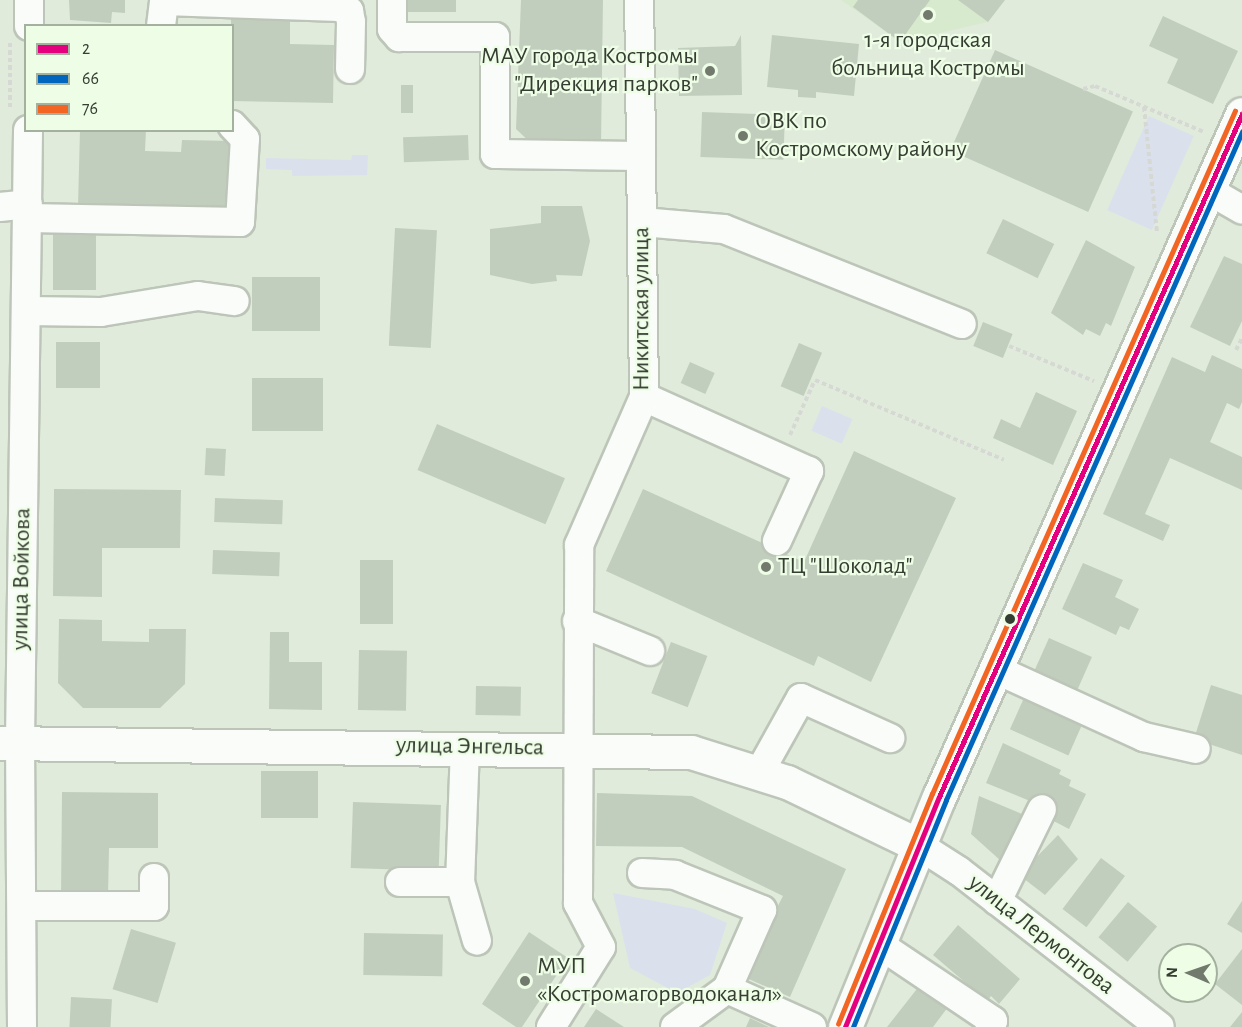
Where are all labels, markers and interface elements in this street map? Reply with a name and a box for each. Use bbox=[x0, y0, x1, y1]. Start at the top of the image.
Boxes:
marker: 1-я городская больница Костромы bbox=[919, 6, 937, 24]
legend bbox=[24, 24, 234, 132]
place label: 1-я городская больница Костромы bbox=[831, 27, 1025, 83]
text: 2 bbox=[82, 40, 90, 58]
place label: МАУ города Костромы "Дирекция парков" bbox=[481, 43, 698, 99]
marker: МАУ города Костромы "Дирекция парков" bbox=[703, 64, 717, 78]
text: 66 bbox=[82, 70, 99, 88]
text: 76 bbox=[82, 100, 98, 118]
place label: ОВК по Костромскому району bbox=[755, 108, 967, 164]
marker: ОВК по Костромскому району bbox=[736, 129, 750, 143]
street label: Никитская улица bbox=[628, 227, 656, 391]
street label: улица Войкова bbox=[6, 508, 38, 650]
place label: ТЦ "Шоколад" bbox=[778, 553, 912, 581]
marker: ТЦ "Шоколад" bbox=[759, 560, 773, 574]
unlabelled marker bbox=[1004, 613, 1016, 625]
street label: улица Энгельса bbox=[396, 731, 544, 763]
street label: улица Лермонтова bbox=[962, 869, 1120, 1001]
north arrow bbox=[1158, 943, 1218, 1003]
place label: МУП «Костромагорводоканал» bbox=[537, 953, 782, 1009]
text: N bbox=[1164, 967, 1180, 978]
marker: МУП «Костромагорводоканал» bbox=[518, 974, 532, 988]

